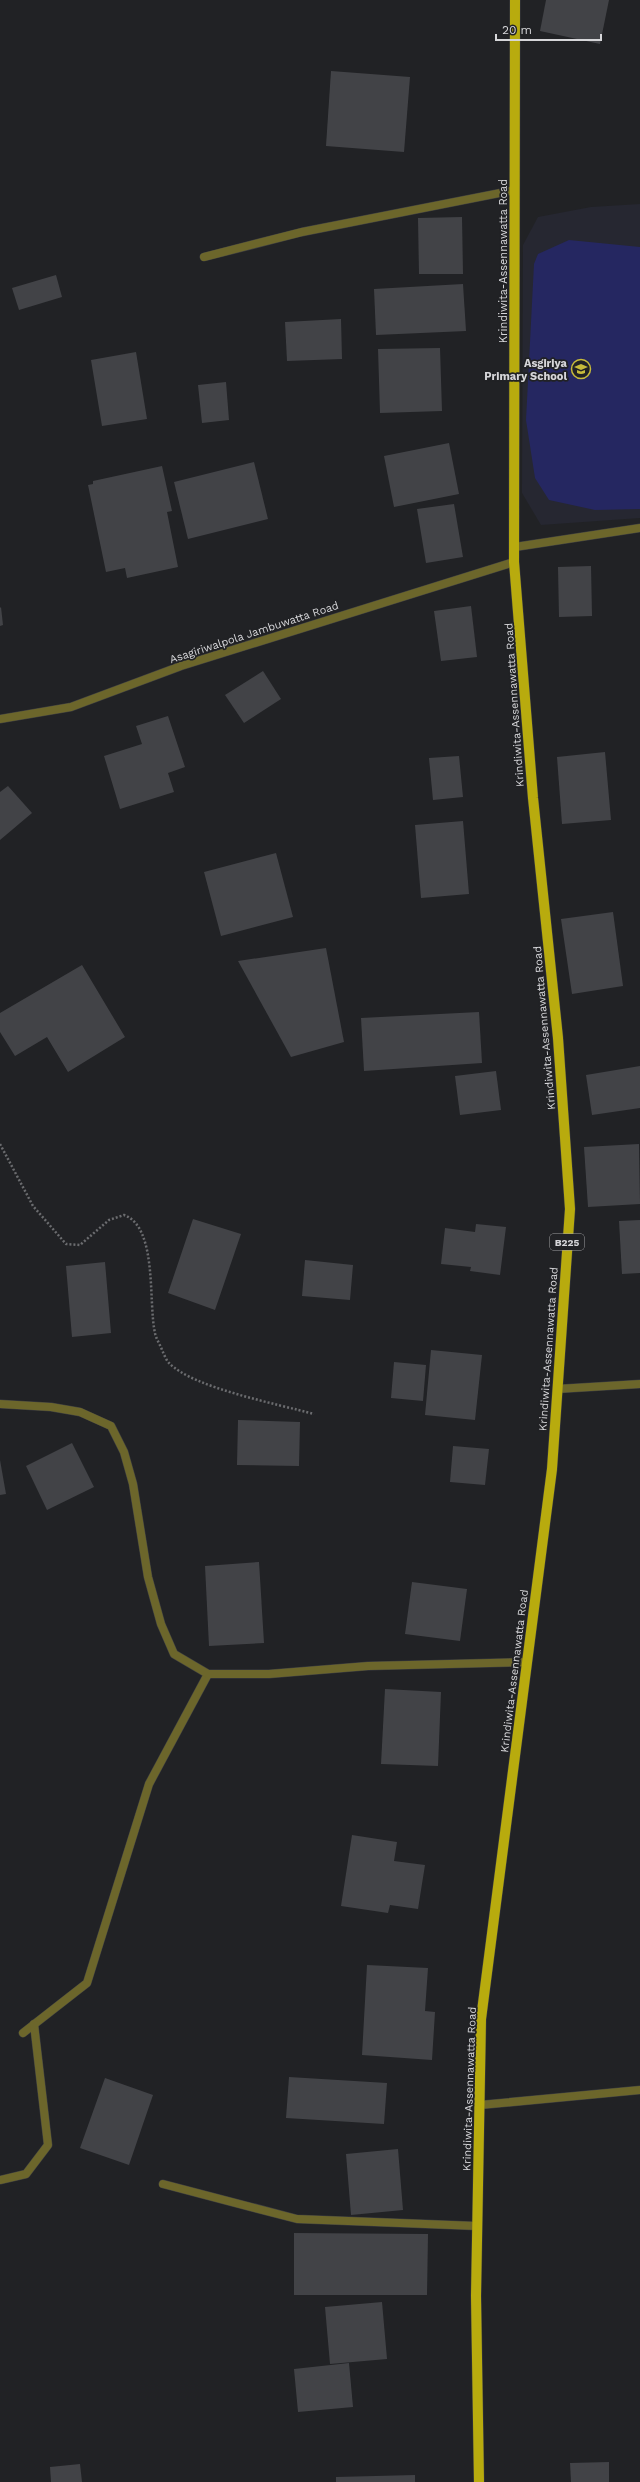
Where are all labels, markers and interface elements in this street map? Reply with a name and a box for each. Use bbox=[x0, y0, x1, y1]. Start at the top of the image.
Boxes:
scale bar bbox=[496, 16, 601, 42]
text: 20 m bbox=[502, 23, 532, 37]
street label: Krindiwita-Assennawatta Road bbox=[497, 179, 510, 343]
place label: Asgiriya Primary School bbox=[484, 357, 568, 383]
school or university icon: Asgiriya Primary School bbox=[570, 358, 592, 380]
street label: Asagiriwalpola Jambuwatta Road bbox=[168, 599, 340, 666]
street label: Krindiwita-Assennawatta Road bbox=[502, 622, 527, 787]
street label: Krindiwita-Assennawatta Road bbox=[531, 945, 558, 1110]
road number: B225 bbox=[550, 1234, 584, 1250]
street label: Krindiwita-Assennawatta Road bbox=[536, 1267, 561, 1432]
street label: Krindiwita-Assennawatta Road bbox=[498, 1589, 531, 1753]
street label: Krindiwita-Assennawatta Road bbox=[460, 2007, 479, 2171]

